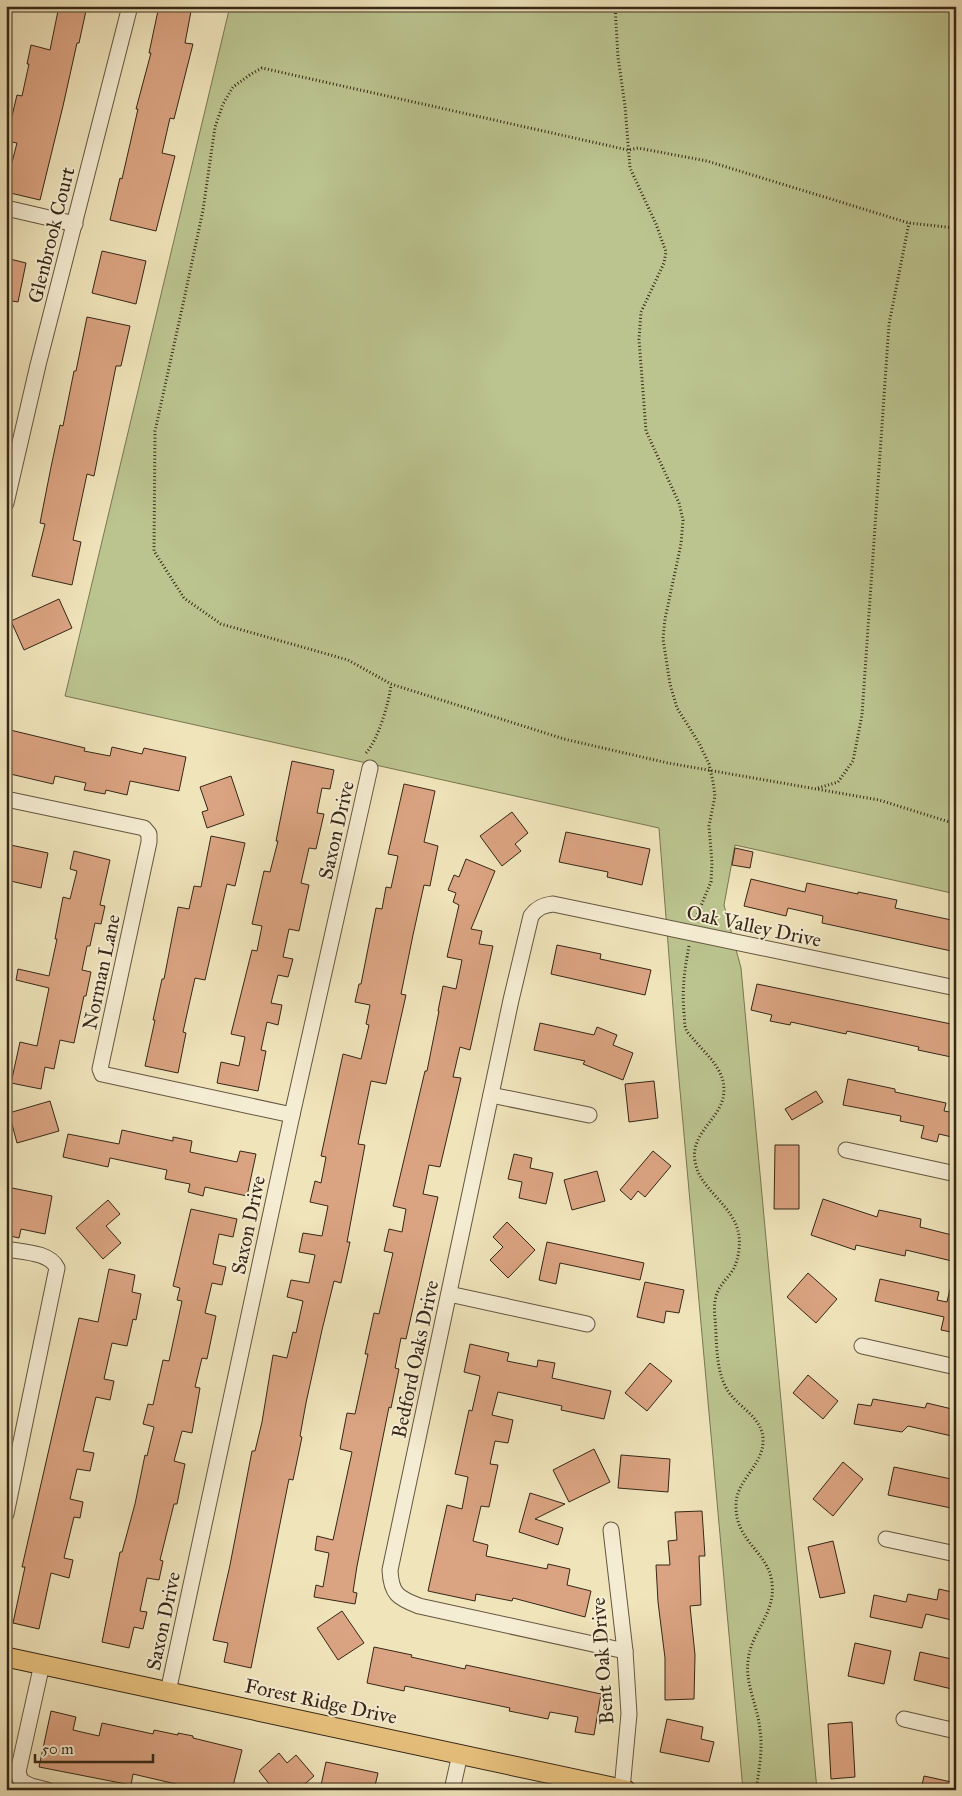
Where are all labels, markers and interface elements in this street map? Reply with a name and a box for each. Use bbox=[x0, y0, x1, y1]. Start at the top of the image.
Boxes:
street label: Glenbrook Court bbox=[23, 165, 79, 305]
street label: Saxon Drive bbox=[313, 778, 359, 882]
street label: Oak Valley Drive bbox=[685, 900, 823, 952]
street label: Norman Lane bbox=[77, 912, 125, 1032]
street label: Saxon Drive bbox=[226, 1173, 270, 1277]
street label: Bedford Oaks Drive bbox=[387, 1278, 443, 1440]
street label: Saxon Drive bbox=[141, 1569, 185, 1673]
street label: Bent Oak Drive bbox=[586, 1597, 618, 1725]
street label: Forest Ridge Drive bbox=[243, 1673, 399, 1730]
scale bar bbox=[35, 1731, 152, 1763]
text: 50 m bbox=[42, 1740, 74, 1758]

